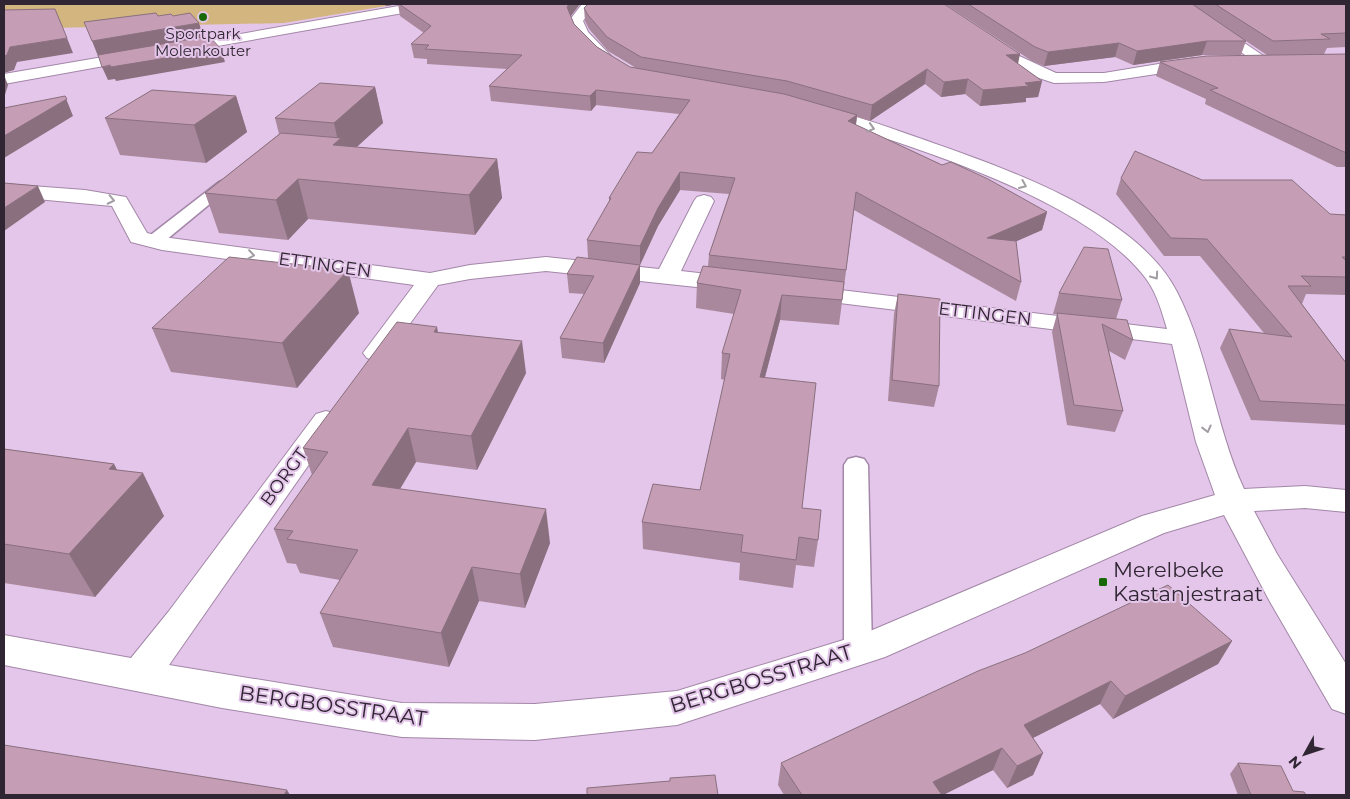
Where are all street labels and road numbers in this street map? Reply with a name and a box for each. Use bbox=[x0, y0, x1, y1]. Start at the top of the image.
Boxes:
street label: ETTINGEN bbox=[277, 248, 373, 282]
street label: ETTINGEN bbox=[937, 297, 1033, 331]
street label: BORGT bbox=[256, 443, 313, 510]
street label: BERGBOSSTRAAT bbox=[667, 639, 855, 718]
street label: BERGBOSSTRAAT bbox=[238, 680, 429, 731]

